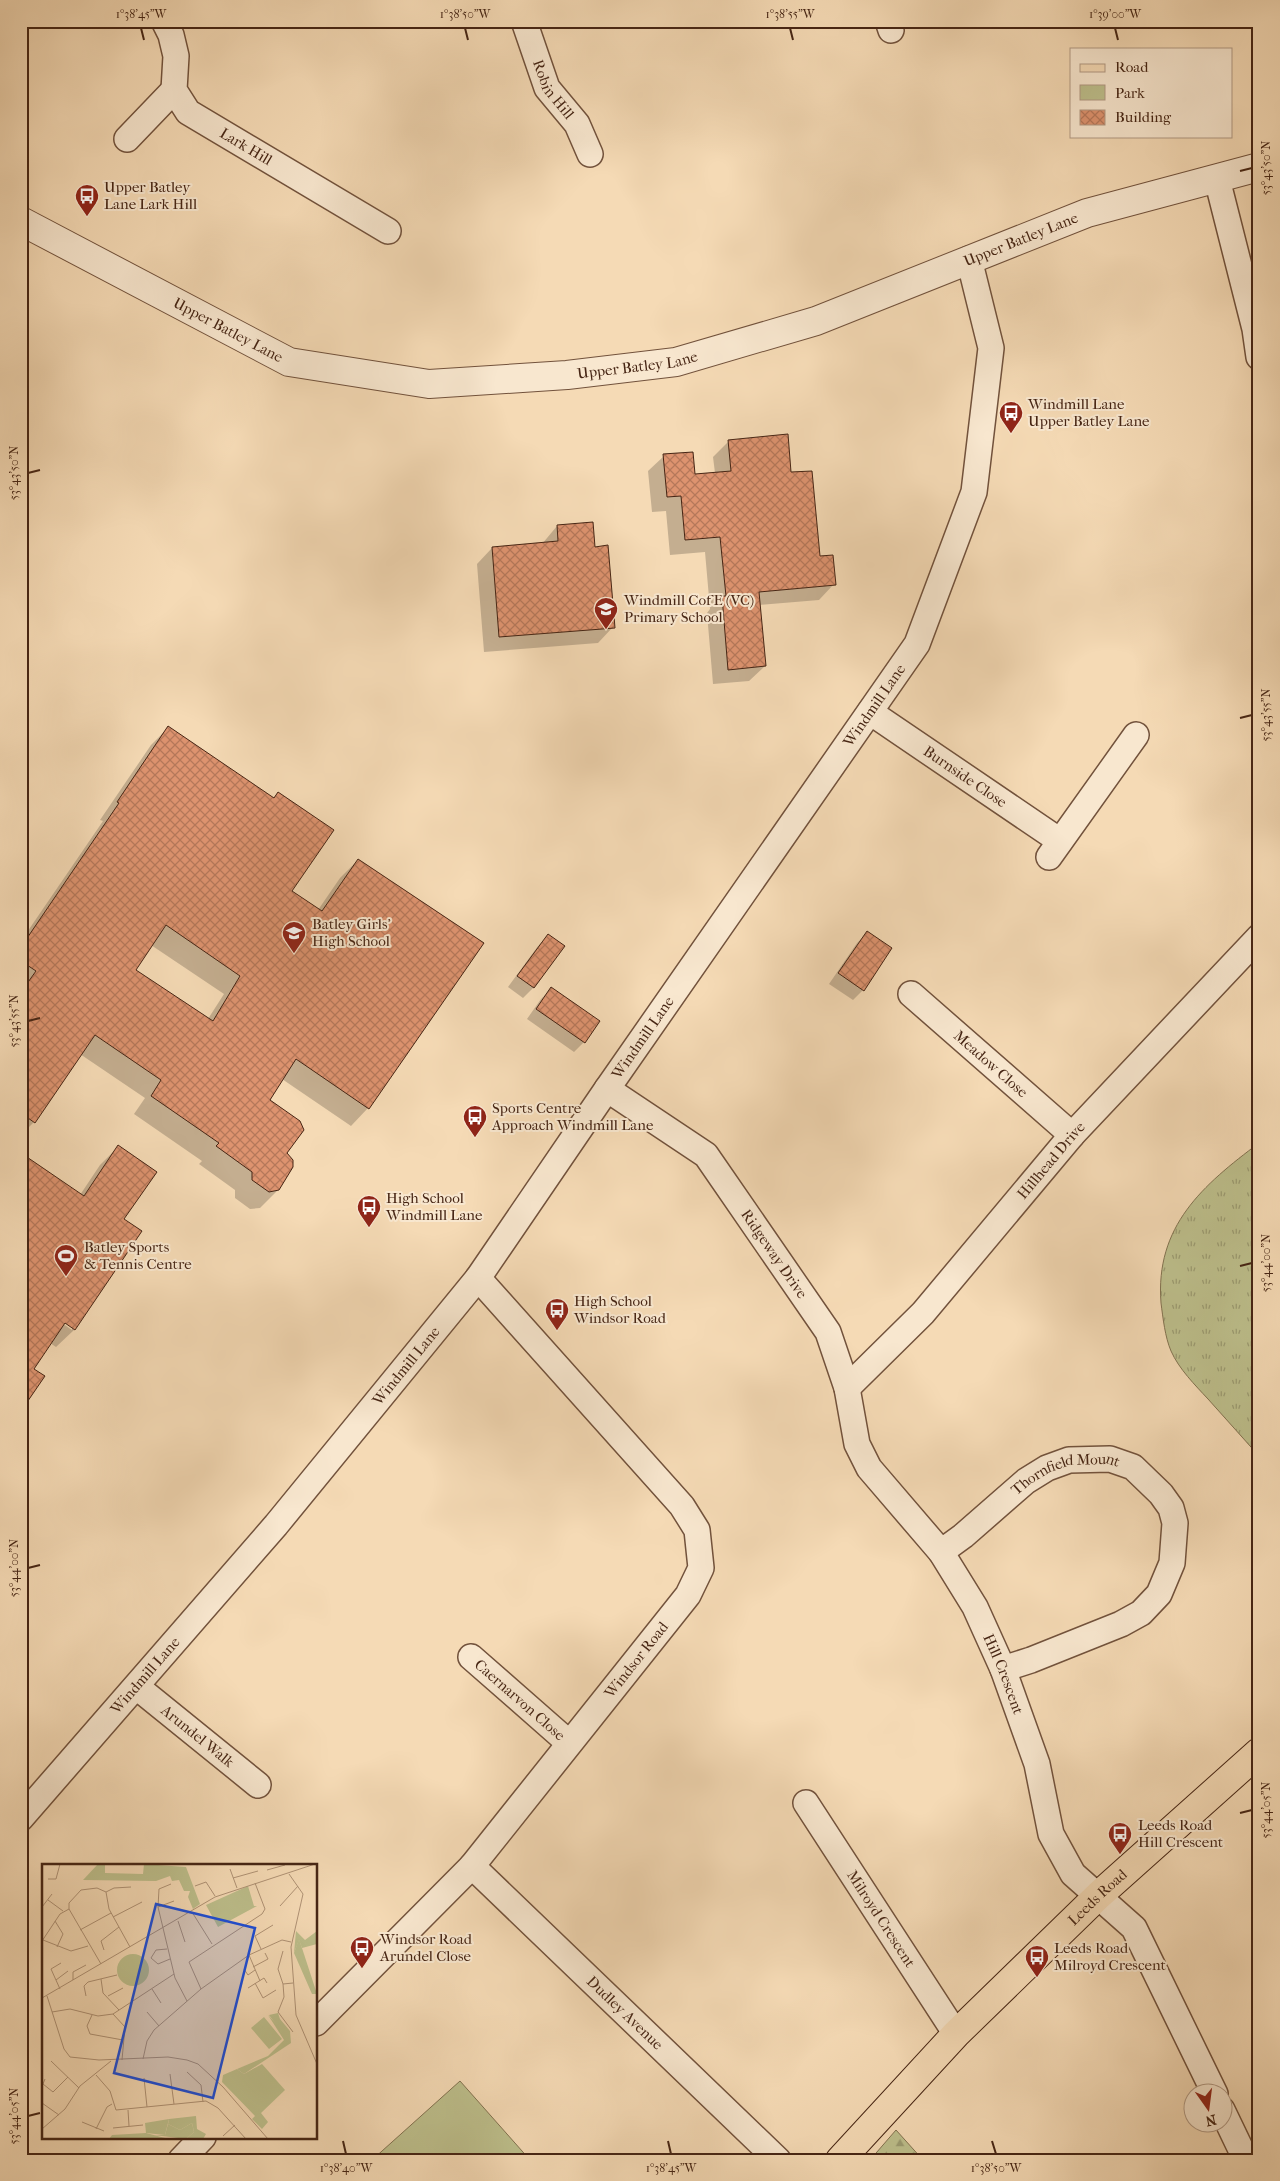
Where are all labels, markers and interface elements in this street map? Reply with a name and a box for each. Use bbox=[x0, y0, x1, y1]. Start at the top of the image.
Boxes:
text: 1°38'45"W bbox=[116, 7, 168, 21]
text: 1°38'50"W bbox=[440, 7, 491, 21]
text: 1°38'55"W bbox=[766, 7, 816, 21]
text: 1°39'00"W bbox=[1089, 7, 1142, 21]
legend bbox=[1070, 48, 1232, 138]
street label: Robin Hill bbox=[529, 57, 578, 123]
text: Road bbox=[1115, 58, 1149, 76]
text: Park bbox=[1115, 84, 1145, 102]
text: Building bbox=[1115, 108, 1172, 126]
street label: Lark Hill bbox=[217, 124, 276, 169]
text: 53°43'50"N bbox=[1259, 141, 1273, 195]
place label: Upper Batley Lane Lark Hill bbox=[104, 178, 197, 213]
bus stop icon: Upper Batley Lane Lark Hill bbox=[74, 183, 100, 217]
street label: Upper Batley Lane bbox=[961, 208, 1081, 270]
street label: Upper Batley Lane bbox=[170, 294, 287, 366]
street label: Upper Batley Lane bbox=[576, 347, 700, 383]
place label: Windmill Lane Upper Batley Lane bbox=[1027, 395, 1150, 430]
bus stop icon: Windmill Lane Upper Batley Lane bbox=[998, 400, 1024, 434]
text: 53°43'50"N bbox=[7, 446, 21, 500]
place label: Windmill CofE (VC) Primary School bbox=[623, 591, 754, 626]
school or university icon: Windmill CofE (VC) Primary School bbox=[593, 596, 619, 630]
street label: Windmill Lane bbox=[839, 660, 910, 751]
text: 53°43'55"N bbox=[1259, 688, 1273, 742]
street label: Burnside Close bbox=[920, 742, 1011, 812]
place label: Batley Girls' High School bbox=[312, 915, 391, 950]
school or university icon: Batley Girls' High School bbox=[281, 920, 307, 954]
street label: Windmill Lane bbox=[607, 992, 678, 1083]
text: 53°43'55"N bbox=[7, 994, 21, 1048]
street label: Meadow Close bbox=[950, 1027, 1032, 1101]
place label: Sports Centre Approach Windmill Lane bbox=[491, 1099, 654, 1134]
bus stop icon: Sports Centre Approach Windmill Lane bbox=[462, 1104, 488, 1138]
street label: Hillhead Drive bbox=[1013, 1118, 1089, 1203]
place label: High School Windmill Lane bbox=[385, 1189, 483, 1224]
bus stop icon: High School Windmill Lane bbox=[356, 1194, 382, 1228]
street label: Ridgeway Drive bbox=[737, 1206, 811, 1302]
text: 53°44'00"N bbox=[1259, 1234, 1273, 1292]
place label: Batley Sports & Tennis Centre bbox=[84, 1238, 192, 1273]
sports icon: Batley Sports & Tennis Centre bbox=[53, 1243, 79, 1277]
place label: High School Windsor Road bbox=[573, 1292, 667, 1327]
bus stop icon: High School Windsor Road bbox=[544, 1297, 570, 1331]
street label: Windmill Lane bbox=[368, 1322, 444, 1410]
street label: Thornfield Mount bbox=[1007, 1449, 1123, 1499]
text: 53°44'00"N bbox=[7, 1539, 21, 1597]
street label: Windsor Road bbox=[600, 1618, 673, 1702]
street label: Hill Crescent bbox=[979, 1631, 1028, 1717]
street label: Windmill Lane bbox=[106, 1633, 184, 1718]
street label: Caernarvon Close bbox=[471, 1655, 569, 1745]
street label: Arundel Walk bbox=[157, 1701, 238, 1771]
text: 53°44'05"N bbox=[1259, 1782, 1273, 1838]
place label: Leeds Road Hill Crescent bbox=[1138, 1816, 1224, 1851]
bus stop icon: Leeds Road Hill Crescent bbox=[1107, 1821, 1133, 1855]
inset map bbox=[42, 1864, 318, 2138]
street label: Leeds Road bbox=[1064, 1865, 1131, 1929]
street label: Milroyd Crescent bbox=[843, 1867, 920, 1971]
place label: Windsor Road Arundel Close bbox=[379, 1930, 473, 1965]
bus stop icon: Windsor Road Arundel Close bbox=[349, 1935, 375, 1969]
place label: Leeds Road Milroyd Crescent bbox=[1054, 1939, 1167, 1974]
bus stop icon: Leeds Road Milroyd Crescent bbox=[1024, 1944, 1050, 1978]
street label: Dudley Avenue bbox=[583, 1972, 667, 2054]
north arrow bbox=[1182, 2084, 1232, 2134]
text: 53°44'05"N bbox=[7, 2088, 21, 2144]
text: N bbox=[1203, 2111, 1218, 2130]
text: 1°38'40"W bbox=[320, 2161, 373, 2175]
text: 1°38'45"W bbox=[646, 2161, 698, 2175]
text: 1°38'50"W bbox=[971, 2161, 1022, 2175]

